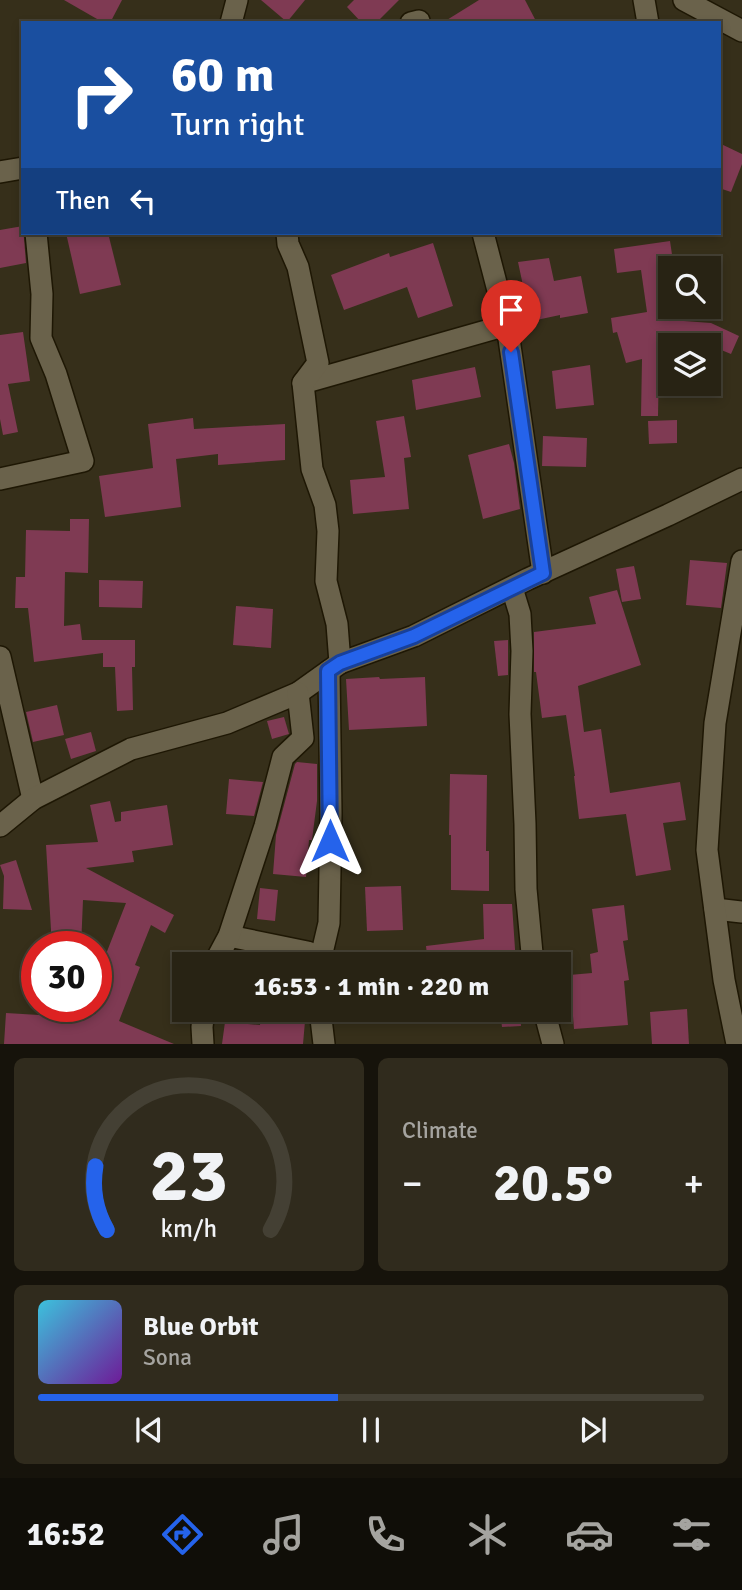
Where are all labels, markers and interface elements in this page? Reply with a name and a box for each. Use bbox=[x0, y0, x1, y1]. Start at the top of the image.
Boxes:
text: 60 m bbox=[171, 45, 274, 105]
icon: right bbox=[56, 49, 147, 140]
text: Turn right bbox=[171, 105, 304, 144]
icon: left bbox=[124, 182, 162, 220]
text: Then bbox=[56, 185, 110, 217]
map controls bbox=[658, 256, 721, 396]
button: search bbox=[658, 256, 721, 319]
pin bbox=[481, 280, 541, 352]
icon: arrive bbox=[492, 291, 530, 329]
button: layers bbox=[658, 333, 721, 396]
position arrow bbox=[293, 804, 367, 878]
speed limit sign: 30 bbox=[21, 931, 112, 1022]
text: 16:53 · 1 min · 220 m bbox=[254, 971, 489, 1003]
text: Climate bbox=[402, 1116, 478, 1145]
text: 23 bbox=[150, 1133, 228, 1222]
text: 20.5° bbox=[493, 1151, 613, 1215]
text: − bbox=[402, 1160, 423, 1207]
text: + bbox=[683, 1160, 704, 1207]
text: km/h bbox=[161, 1213, 217, 1244]
text: Blue Orbit bbox=[143, 1311, 259, 1343]
text: Sona bbox=[143, 1343, 192, 1372]
icon: previous bbox=[130, 1411, 168, 1449]
icon: pause bbox=[352, 1411, 390, 1449]
icon: next bbox=[574, 1411, 612, 1449]
icon: directions bbox=[158, 1510, 207, 1559]
icon: music bbox=[259, 1510, 308, 1559]
icon: phone bbox=[361, 1510, 410, 1559]
icon: climate bbox=[463, 1510, 512, 1559]
icon: car bbox=[565, 1510, 614, 1559]
icon: filters bbox=[667, 1510, 716, 1559]
text: 16:52 bbox=[26, 1515, 105, 1554]

